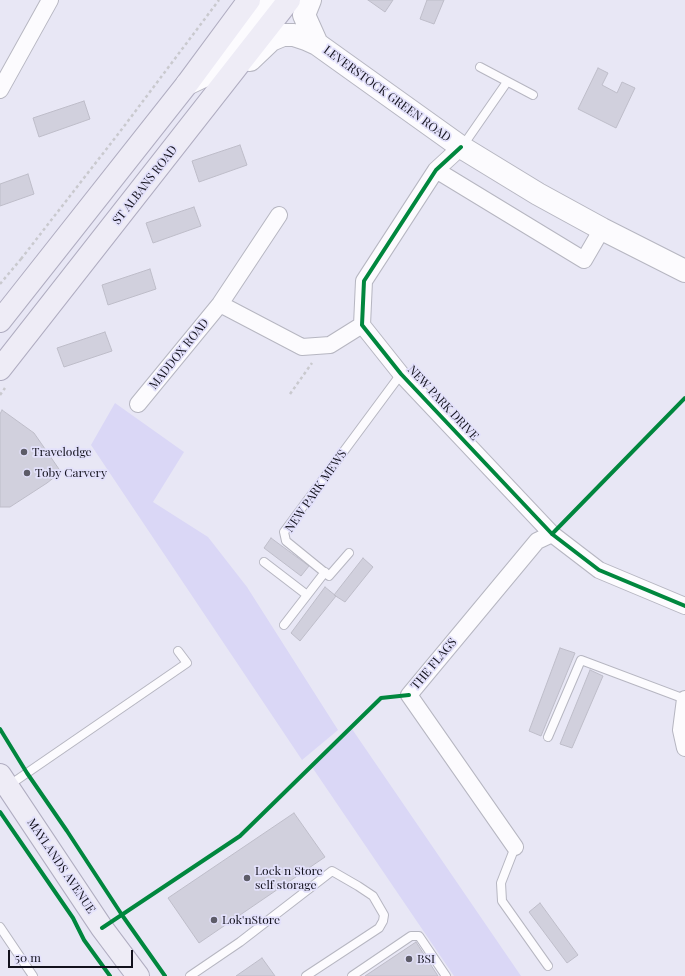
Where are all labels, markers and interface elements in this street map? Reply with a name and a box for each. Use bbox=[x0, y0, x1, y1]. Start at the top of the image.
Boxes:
street label: LEVERSTOCK GREEN ROAD bbox=[321, 43, 453, 145]
street label: ST ALBANS ROAD bbox=[110, 143, 180, 227]
street label: MADDOX ROAD bbox=[146, 316, 212, 392]
street label: NEW PARK DRIVE bbox=[405, 362, 481, 444]
place label: Travelodge bbox=[32, 445, 92, 459]
marker: Travelodge bbox=[19, 447, 29, 457]
street label: NEW PARK MEWS bbox=[282, 447, 350, 535]
place label: Toby Carvery bbox=[35, 466, 107, 480]
marker: Toby Carvery bbox=[22, 468, 32, 478]
street label: THE FLAGS bbox=[408, 635, 460, 693]
street label: MAYLANDS AVENUE bbox=[24, 816, 98, 916]
place label: Lock n Store self storage bbox=[255, 864, 323, 892]
marker: Lock n Store self storage bbox=[242, 873, 252, 883]
place label: Lok'nStore bbox=[222, 913, 280, 927]
marker: Lok'nStore bbox=[209, 915, 219, 925]
scale bar bbox=[10, 942, 135, 968]
text: 50 m bbox=[15, 949, 41, 965]
place label: BSI bbox=[417, 952, 435, 966]
marker: BSI bbox=[404, 954, 414, 964]

